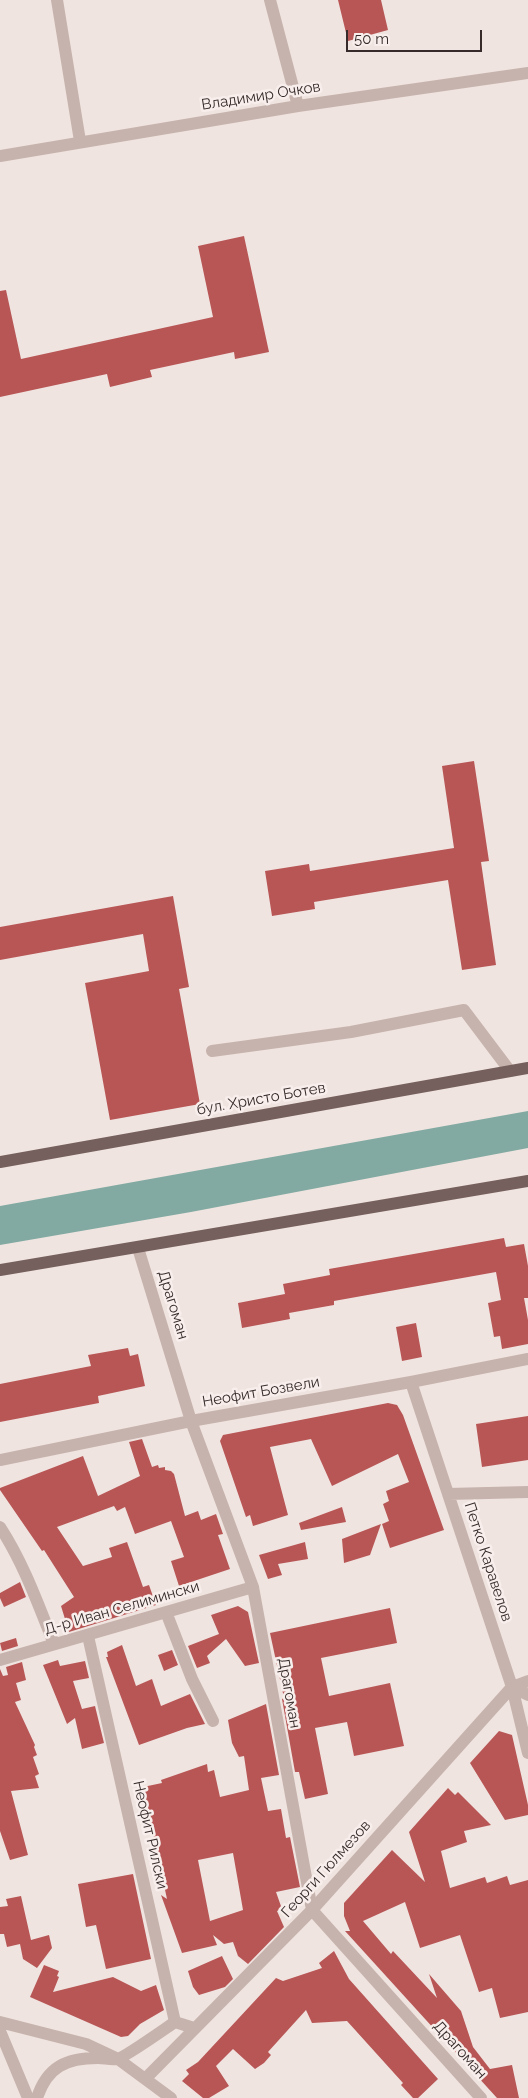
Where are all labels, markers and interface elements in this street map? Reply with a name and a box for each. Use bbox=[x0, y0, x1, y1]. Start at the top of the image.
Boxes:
scale bar bbox=[348, 20, 484, 52]
text: 50 m bbox=[354, 30, 389, 48]
street label: Владимир Очков bbox=[200, 78, 322, 114]
street label: бул. Христо Ботев bbox=[195, 1079, 327, 1119]
street label: Драгоман bbox=[154, 1268, 192, 1342]
street label: Неофит Бозвели bbox=[201, 1373, 321, 1411]
street label: Петко Каравелов bbox=[460, 1500, 516, 1624]
street label: Д-р Иван Селимински bbox=[42, 1577, 202, 1639]
street label: Драгоман bbox=[274, 1656, 304, 1730]
street label: Неофит Рилски bbox=[129, 1779, 171, 1891]
street label: Георги Гюлмезов bbox=[278, 1817, 374, 1921]
street label: Драгоман bbox=[430, 2018, 490, 2082]

